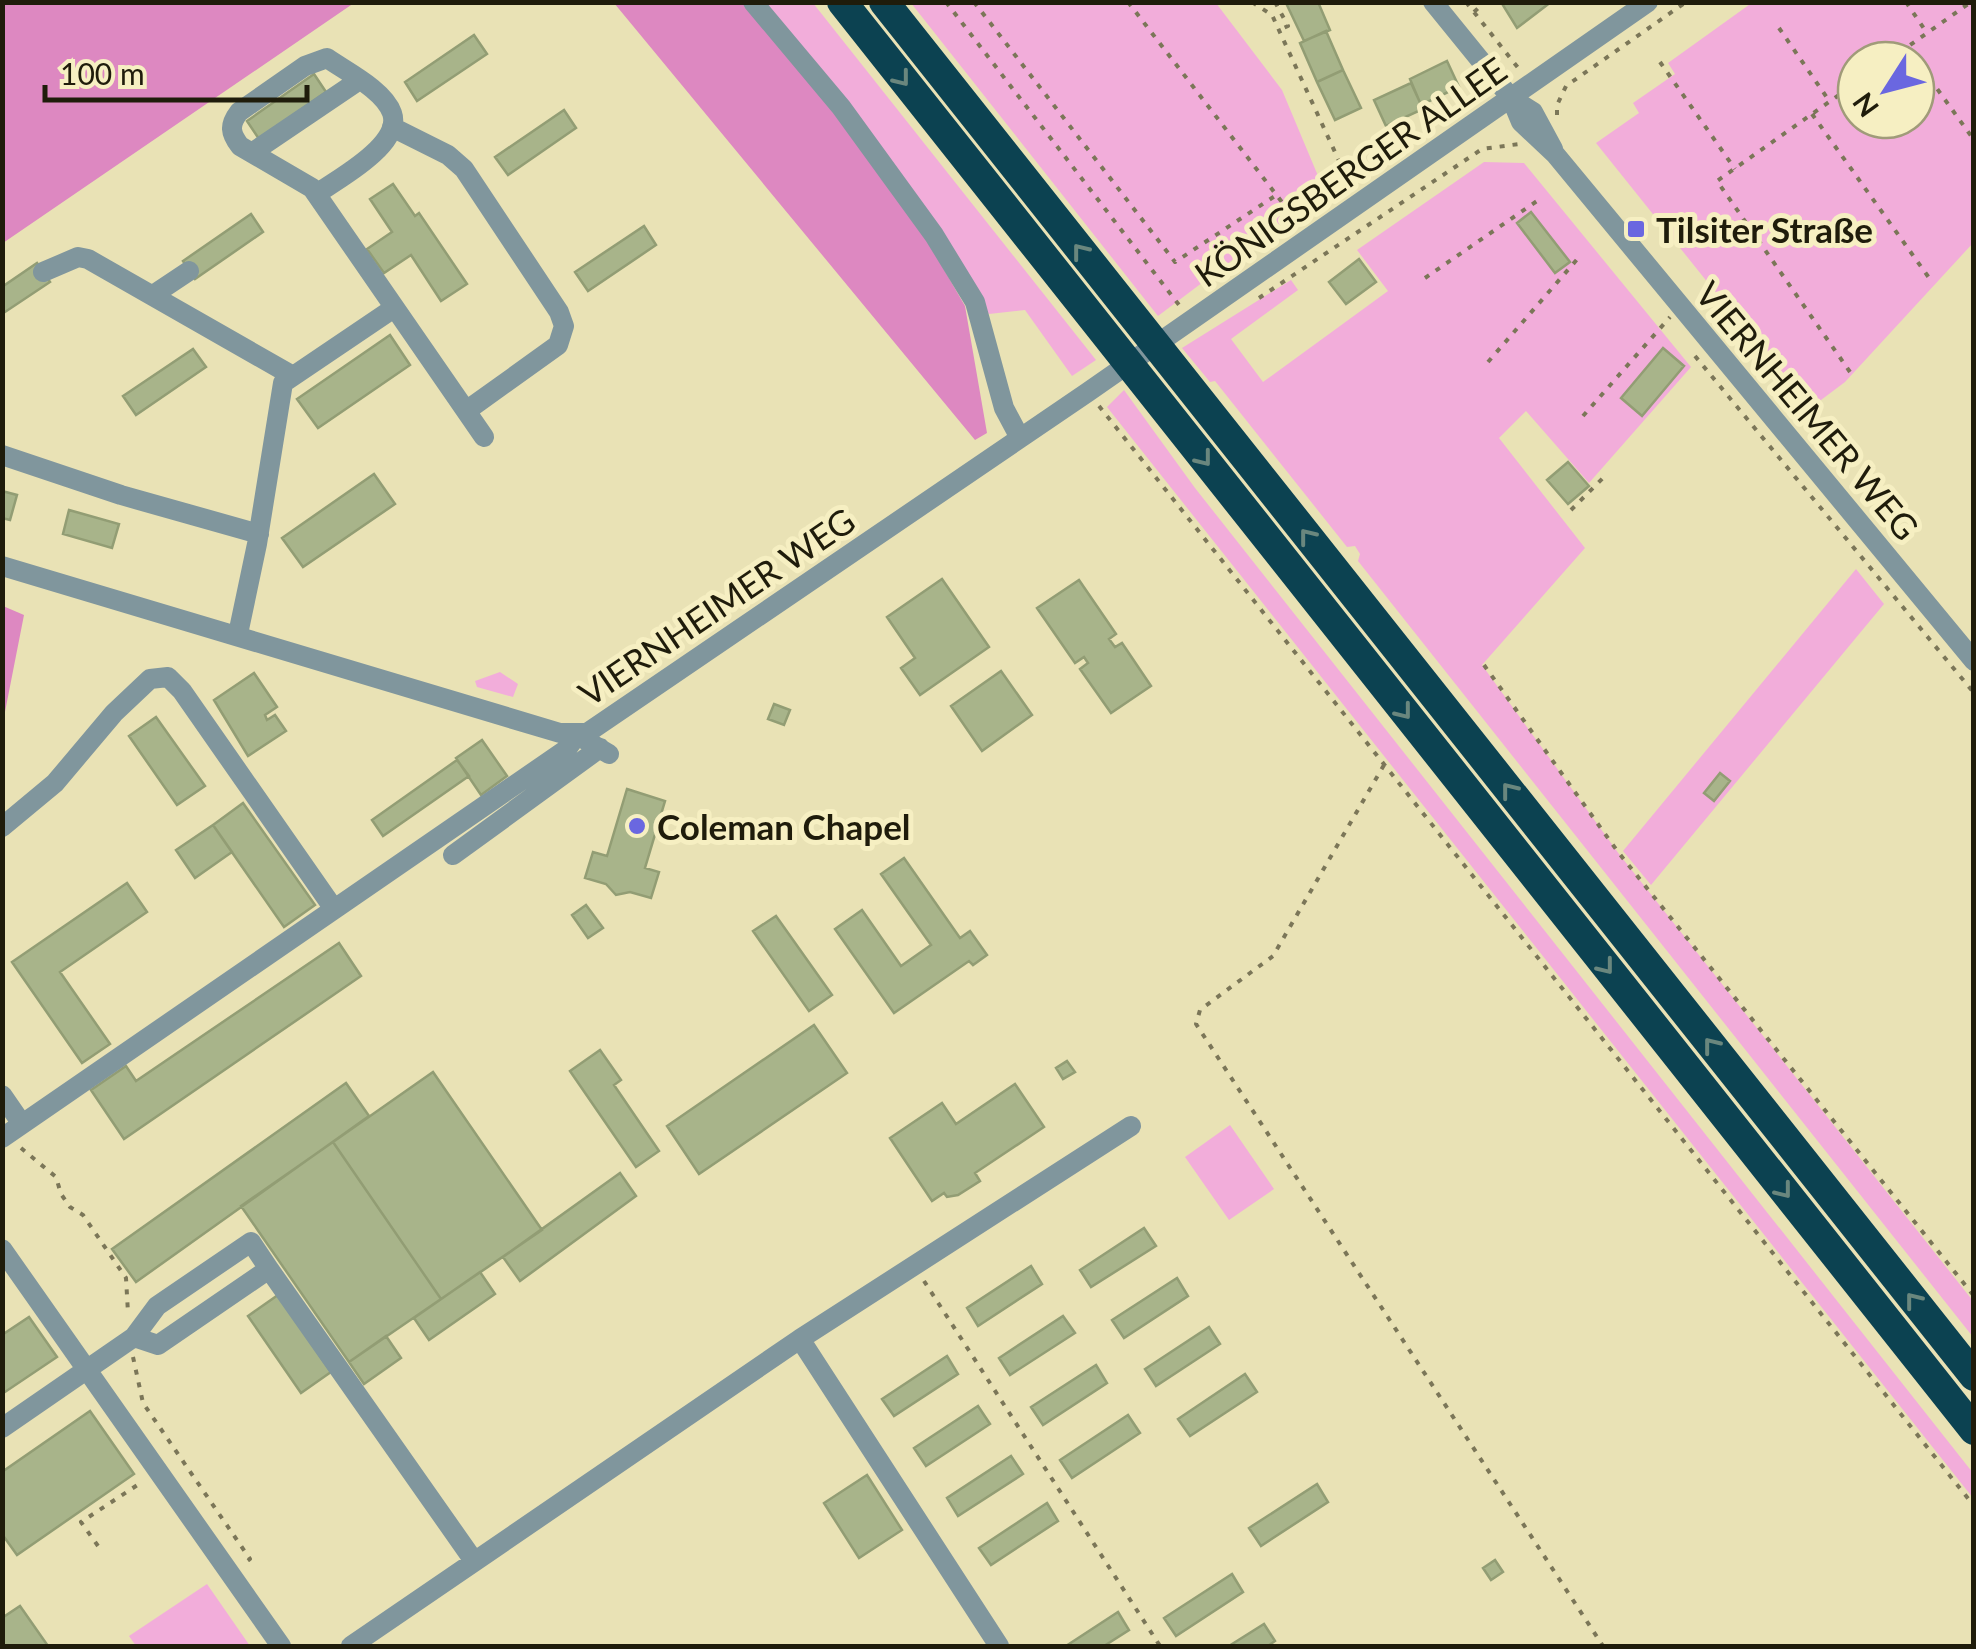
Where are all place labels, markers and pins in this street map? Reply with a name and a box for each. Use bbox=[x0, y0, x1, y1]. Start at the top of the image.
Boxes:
place label: Tilsiter Straße bbox=[1656, 208, 1873, 250]
marker: Tilsiter Straße bbox=[1625, 218, 1647, 240]
place label: Coleman Chapel bbox=[657, 805, 911, 847]
marker: Coleman Chapel bbox=[626, 815, 648, 837]

